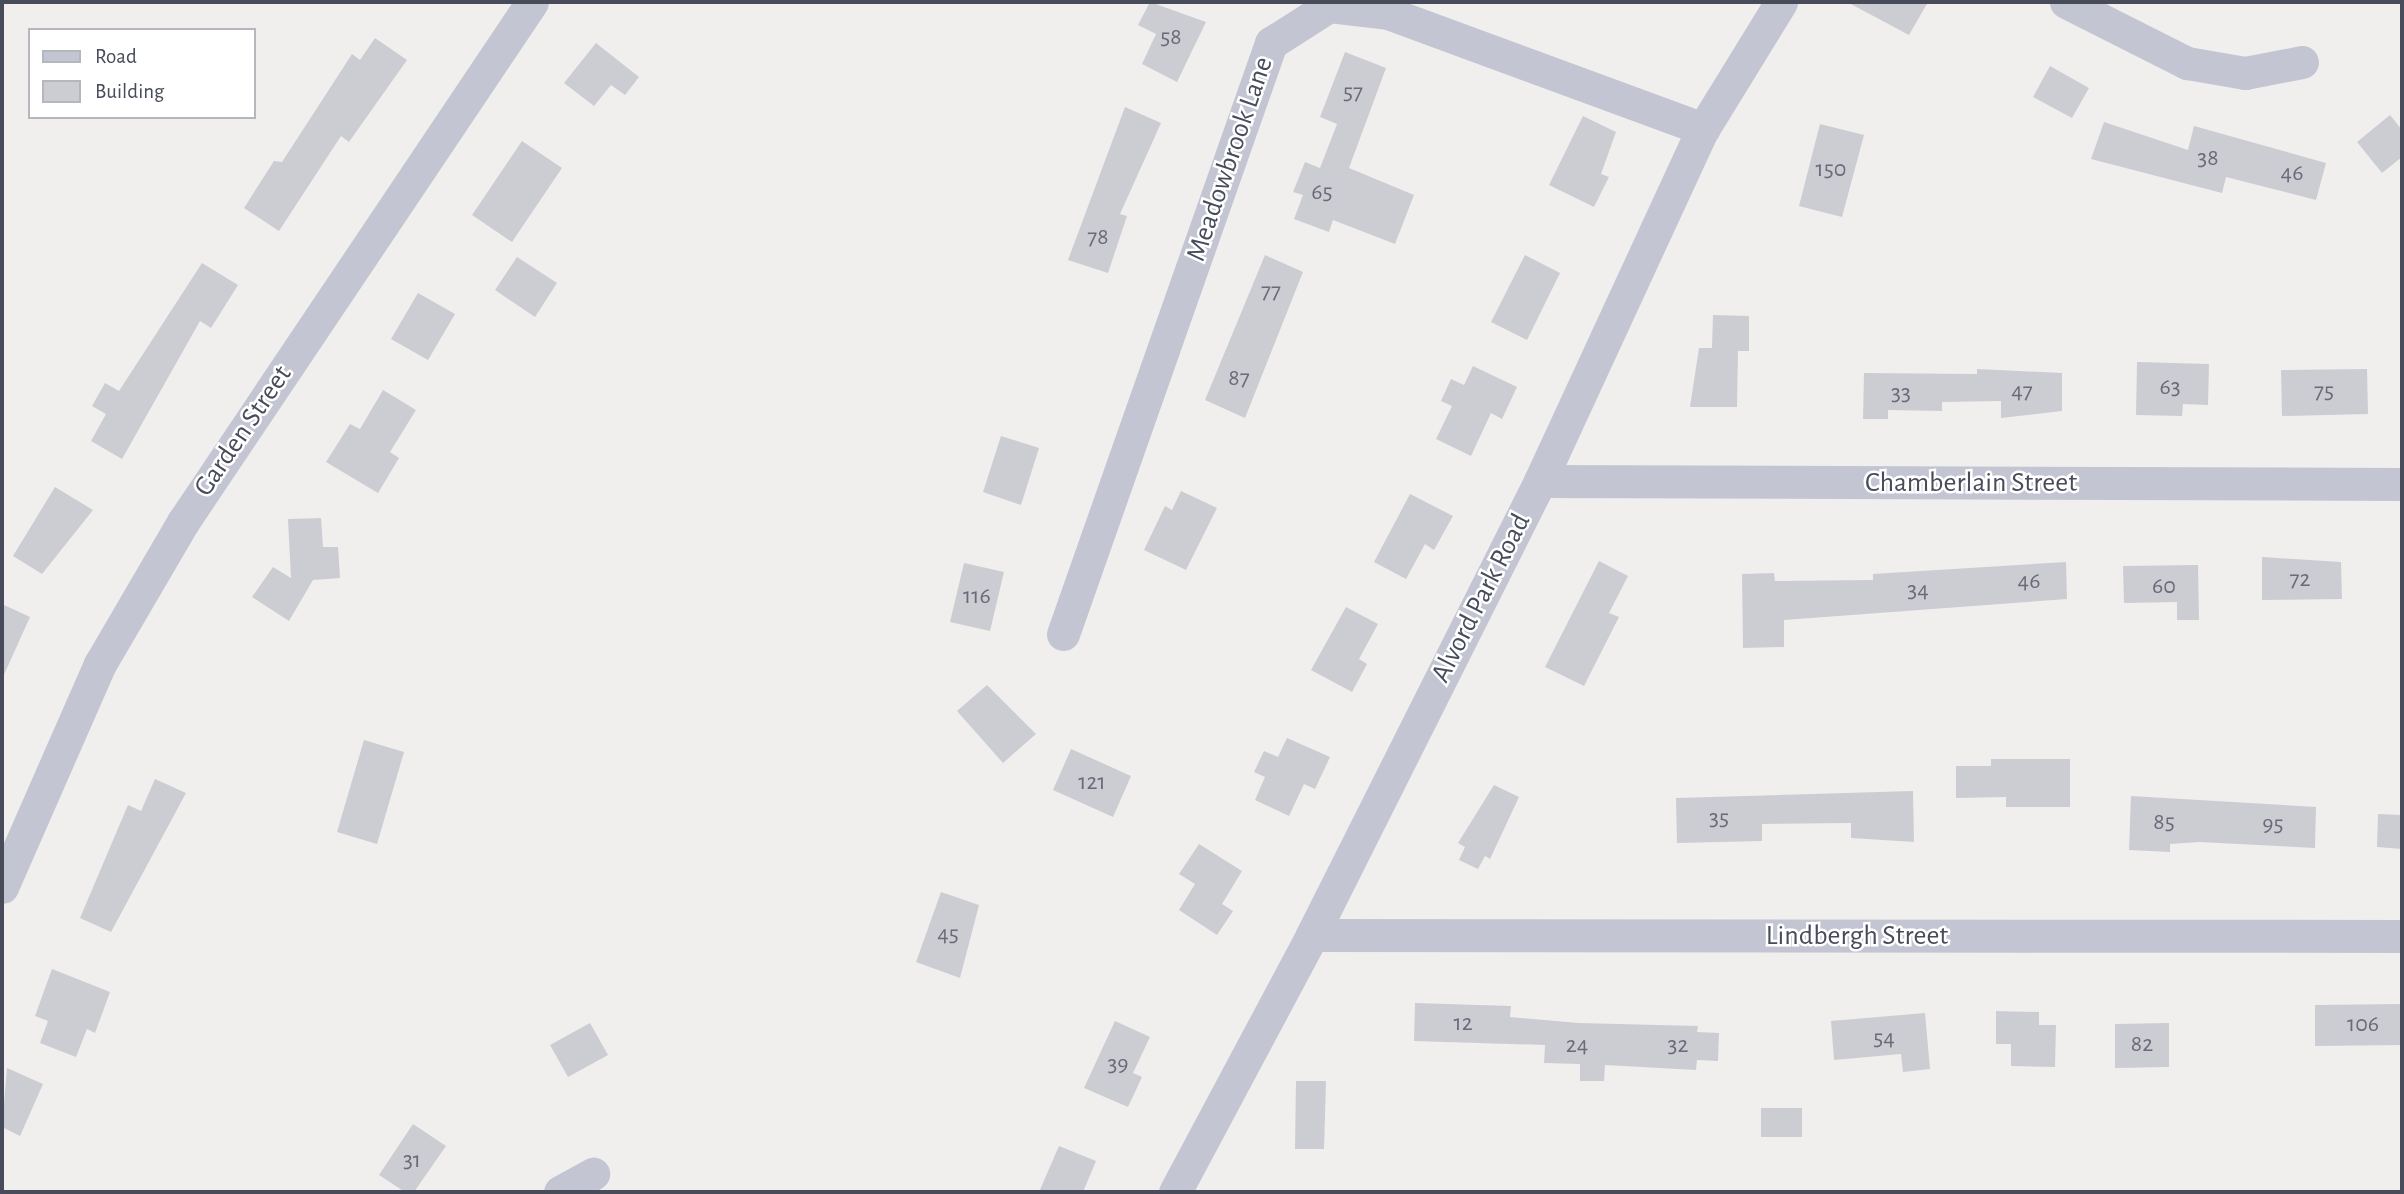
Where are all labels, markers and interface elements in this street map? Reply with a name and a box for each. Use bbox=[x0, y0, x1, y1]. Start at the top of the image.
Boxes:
house number: 58 bbox=[1160, 24, 1182, 52]
legend bbox=[28, 28, 256, 119]
text: Road bbox=[95, 46, 137, 67]
street label: Meadowbrook Lane bbox=[1179, 52, 1281, 266]
house number: 57 bbox=[1343, 79, 1363, 107]
text: Building bbox=[95, 81, 164, 102]
house number: 38 bbox=[2197, 145, 2219, 173]
house number: 150 bbox=[1816, 156, 1846, 184]
house number: 46 bbox=[2281, 160, 2303, 188]
house number: 65 bbox=[1311, 179, 1333, 207]
house number: 78 bbox=[1087, 224, 1109, 252]
house number: 77 bbox=[1261, 278, 1281, 306]
street label: Garden Street bbox=[187, 359, 299, 503]
house number: 87 bbox=[1228, 365, 1250, 393]
house number: 63 bbox=[2159, 374, 2181, 402]
house number: 47 bbox=[2011, 378, 2033, 406]
house number: 75 bbox=[2314, 378, 2334, 406]
house number: 33 bbox=[1891, 380, 1911, 408]
street label: Chamberlain Street bbox=[1865, 466, 2077, 500]
street label: Alvord Park Road bbox=[1424, 508, 1538, 688]
house number: 72 bbox=[2290, 566, 2310, 594]
house number: 46 bbox=[2018, 568, 2040, 596]
house number: 60 bbox=[2152, 573, 2176, 601]
house number: 34 bbox=[1907, 577, 1929, 605]
house number: 116 bbox=[963, 583, 991, 611]
house number: 121 bbox=[1078, 769, 1106, 797]
house number: 35 bbox=[1709, 805, 1729, 833]
house number: 85 bbox=[2153, 809, 2175, 837]
house number: 95 bbox=[2262, 811, 2284, 839]
street label: Lindbergh Street bbox=[1766, 919, 1948, 953]
house number: 45 bbox=[937, 921, 959, 949]
house number: 12 bbox=[1453, 1010, 1473, 1038]
house number: 106 bbox=[2347, 1011, 2379, 1039]
house number: 54 bbox=[1873, 1025, 1895, 1053]
house number: 82 bbox=[2131, 1031, 2153, 1059]
house number: 24 bbox=[1566, 1032, 1588, 1060]
house number: 32 bbox=[1668, 1032, 1688, 1060]
house number: 39 bbox=[1107, 1051, 1129, 1079]
house number: 31 bbox=[403, 1147, 421, 1175]

